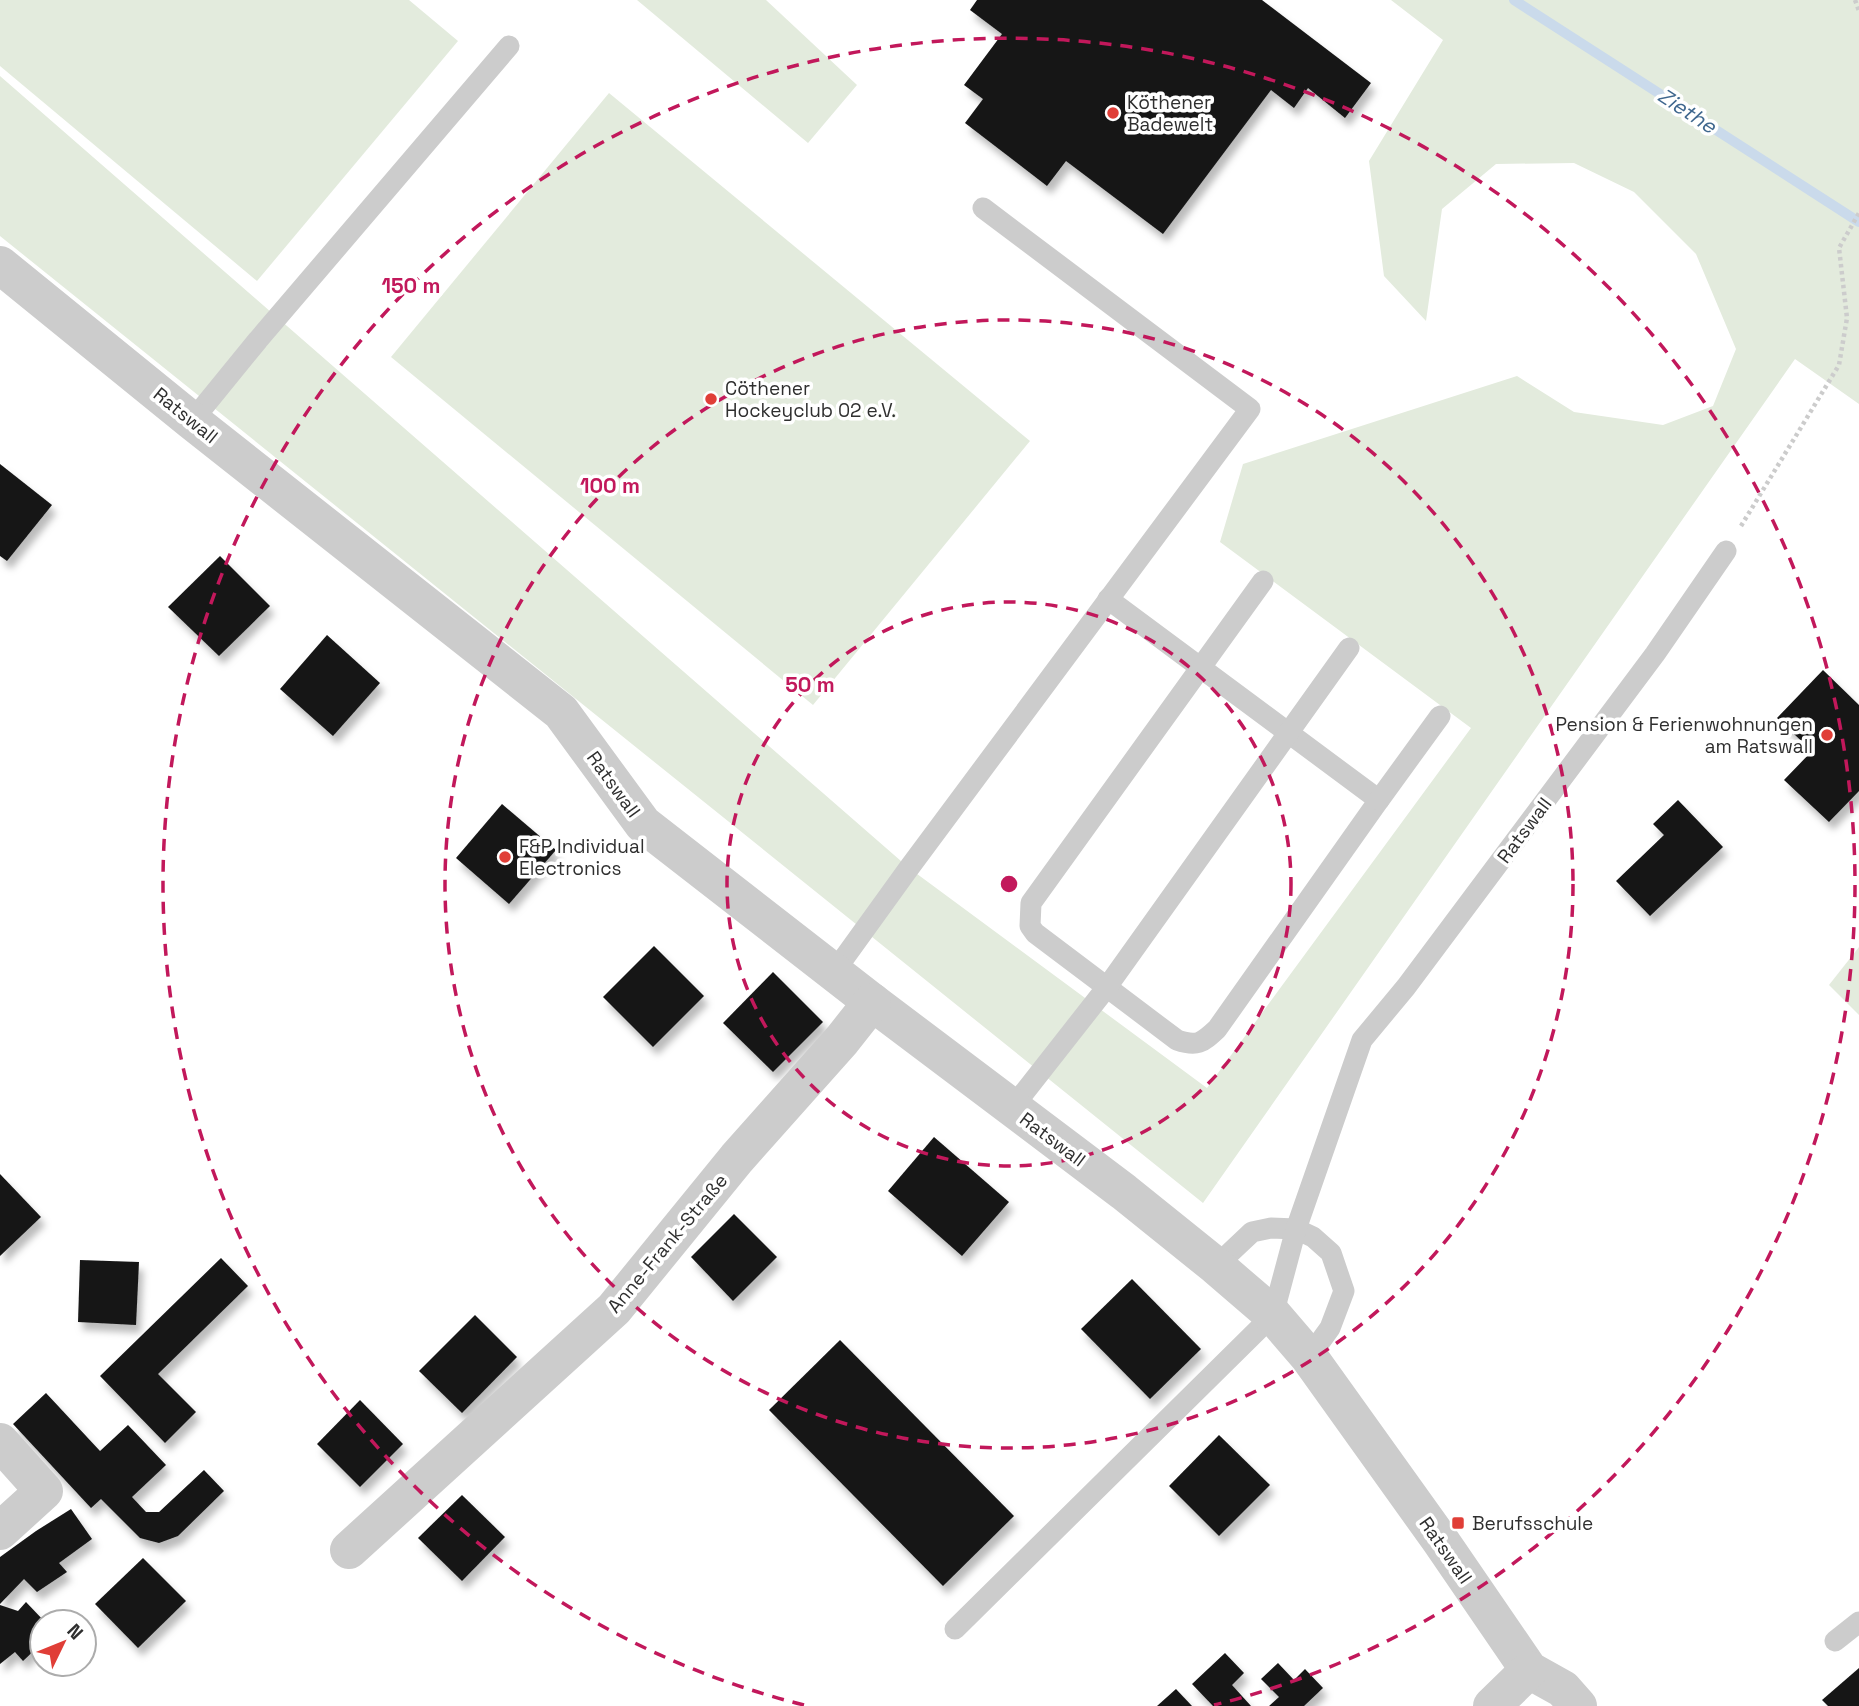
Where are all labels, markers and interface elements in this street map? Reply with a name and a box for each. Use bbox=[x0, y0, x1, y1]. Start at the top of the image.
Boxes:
water label: Ziethe bbox=[1653, 82, 1723, 140]
place label: Köthener Badewelt bbox=[1127, 90, 1213, 137]
marker: Köthener Badewelt bbox=[1105, 105, 1121, 121]
text: 150 m bbox=[382, 272, 440, 299]
place label: Cöthener Hockeyclub 02 e.V. bbox=[725, 376, 896, 423]
street label: Ratswall bbox=[148, 382, 223, 449]
marker: Cöthener Hockeyclub 02 e.V. bbox=[703, 391, 719, 407]
text: 100 m bbox=[580, 472, 640, 499]
text: 50 m bbox=[785, 671, 835, 698]
place label: Pension & Ferienwohnungen am Ratswall bbox=[1555, 712, 1813, 759]
marker: Pension & Ferienwohnungen am Ratswall bbox=[1819, 727, 1835, 743]
street label: Ratswall bbox=[581, 746, 646, 822]
street label: Ratswall bbox=[1491, 792, 1557, 868]
place label: F&P Individual Electronics bbox=[519, 834, 645, 881]
marker: F&P Individual Electronics bbox=[497, 849, 513, 865]
centre of rings bbox=[997, 872, 1021, 896]
street label: Ratswall bbox=[1015, 1106, 1091, 1172]
street label: Anne-Frank-Straße bbox=[602, 1168, 733, 1318]
place label: Berufsschule bbox=[1472, 1511, 1593, 1536]
street label: Ratswall bbox=[1413, 1512, 1478, 1589]
marker: Berufsschule bbox=[1450, 1515, 1466, 1531]
north arrow bbox=[28, 1608, 98, 1678]
text: N bbox=[62, 1619, 89, 1645]

